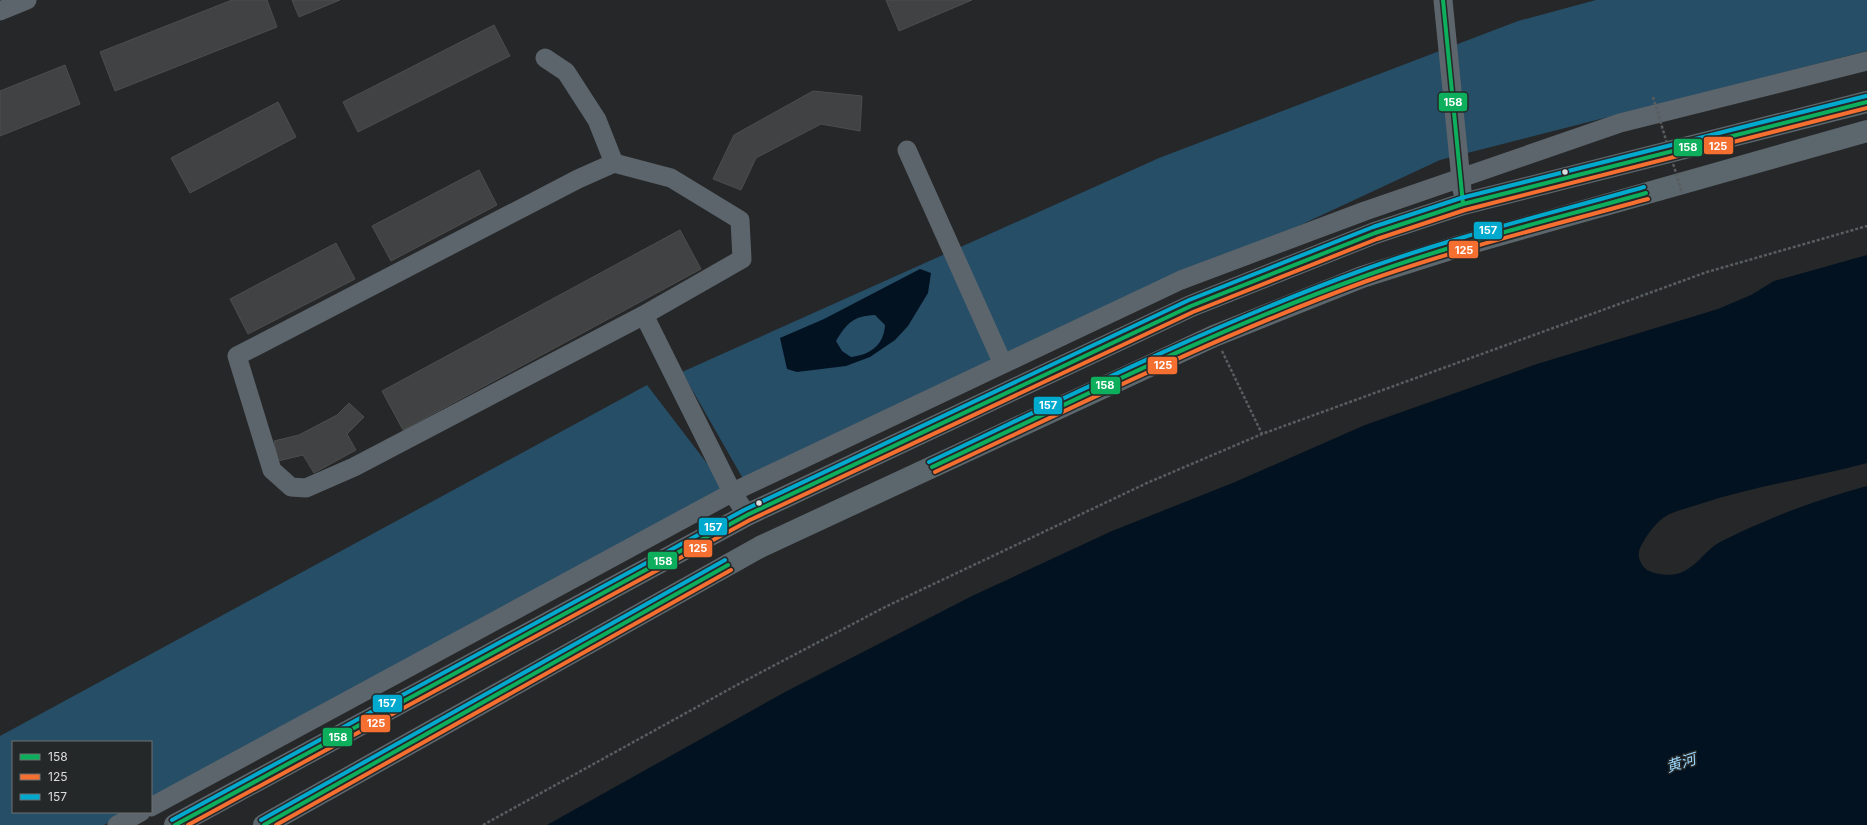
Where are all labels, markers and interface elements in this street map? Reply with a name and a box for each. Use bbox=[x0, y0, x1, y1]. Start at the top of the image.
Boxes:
line badge: 158 bbox=[1438, 92, 1468, 112]
text: 158 bbox=[1444, 95, 1462, 109]
line badge: 125 bbox=[1703, 136, 1734, 155]
line badge: 158 bbox=[1673, 138, 1703, 157]
text: 125 bbox=[1709, 139, 1727, 153]
text: 158 bbox=[1679, 140, 1697, 154]
unlabelled marker bbox=[1560, 167, 1570, 177]
line badge: 157 bbox=[1473, 221, 1503, 240]
text: 157 bbox=[1479, 223, 1497, 237]
line badge: 125 bbox=[1448, 240, 1479, 259]
text: 125 bbox=[1455, 243, 1473, 257]
line badge: 125 bbox=[1147, 356, 1178, 375]
text: 125 bbox=[1154, 358, 1172, 372]
line badge: 158 bbox=[1090, 376, 1121, 395]
text: 158 bbox=[1096, 378, 1114, 392]
line badge: 157 bbox=[1033, 396, 1063, 415]
text: 157 bbox=[1039, 398, 1057, 412]
unlabelled marker bbox=[754, 498, 764, 508]
line badge: 157 bbox=[698, 517, 728, 536]
text: 157 bbox=[704, 520, 722, 534]
line badge: 125 bbox=[683, 539, 713, 558]
text: 125 bbox=[689, 541, 707, 555]
line badge: 158 bbox=[647, 551, 678, 570]
text: 158 bbox=[654, 554, 672, 568]
line badge: 157 bbox=[372, 694, 403, 713]
text: 157 bbox=[378, 696, 396, 710]
line badge: 125 bbox=[360, 714, 391, 733]
text: 125 bbox=[367, 716, 385, 730]
line badge: 158 bbox=[322, 727, 353, 747]
text: 158 bbox=[329, 730, 347, 744]
legend bbox=[12, 741, 152, 813]
water label: 黄河 bbox=[1664, 748, 1701, 776]
text: 158 bbox=[48, 749, 68, 764]
text: 125 bbox=[48, 769, 68, 784]
text: 157 bbox=[48, 789, 67, 804]

